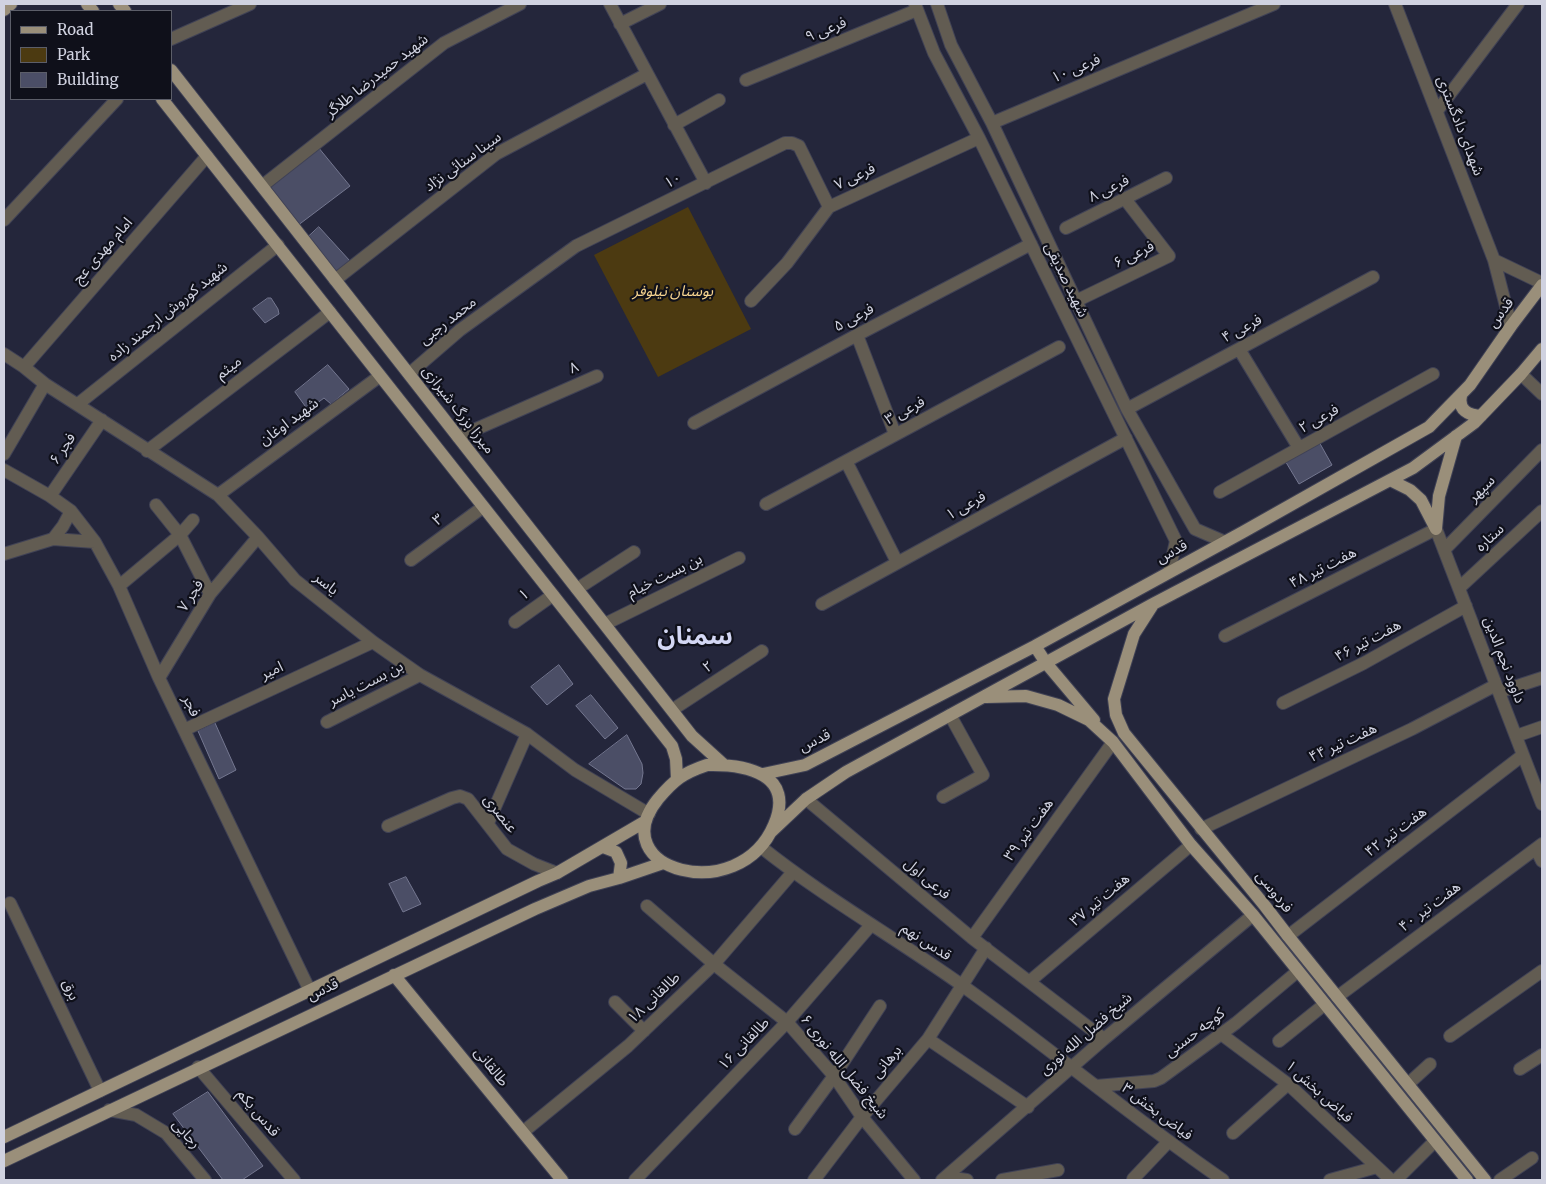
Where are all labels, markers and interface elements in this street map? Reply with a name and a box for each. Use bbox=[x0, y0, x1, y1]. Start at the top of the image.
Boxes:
legend bbox=[10, 10, 172, 100]
street label: فرعی ۹ bbox=[803, 14, 849, 46]
text: Road bbox=[57, 20, 93, 39]
street label: شهید حمیدرضا طلاگر bbox=[322, 30, 432, 122]
text: Park bbox=[57, 45, 90, 64]
street label: فرعی ۱۰ bbox=[1049, 51, 1103, 87]
text: Building bbox=[57, 70, 119, 89]
street label: شهدای دادگستری bbox=[1433, 73, 1487, 179]
street label: سینا سنائی نژاد bbox=[421, 128, 505, 196]
street label: فرعی ۷ bbox=[832, 160, 878, 194]
street label: ۱۰ bbox=[661, 169, 685, 193]
street label: فرعی ۸ bbox=[1086, 171, 1132, 207]
street label: امام مهدی عج bbox=[69, 214, 137, 288]
street label: فرعی ۶ bbox=[1111, 237, 1157, 273]
street label: شهید صدیقی bbox=[1040, 240, 1092, 320]
street label: شهید کوروش ارجمند زاده bbox=[105, 258, 231, 366]
park label: بوستان نیلوفر bbox=[633, 283, 713, 301]
street label: محمد رجبی bbox=[416, 293, 480, 349]
street label: قدس bbox=[1484, 294, 1518, 332]
street label: فرعی ۵ bbox=[831, 300, 877, 336]
street label: فرعی ۴ bbox=[1219, 311, 1265, 347]
street label: میثم bbox=[213, 353, 245, 383]
street label: ۸ bbox=[566, 358, 582, 378]
street label: میرزا بزرگ شیرازی bbox=[418, 362, 498, 458]
street label: فرعی ۳ bbox=[882, 393, 928, 429]
street label: شهید اوغان bbox=[256, 394, 322, 450]
street label: فرعی ۲ bbox=[1296, 401, 1342, 437]
street label: فجر ۶ bbox=[46, 430, 80, 468]
street label: سپهر bbox=[1465, 472, 1499, 506]
street label: فرعی ۱ bbox=[943, 488, 989, 524]
street label: ۳ bbox=[429, 510, 447, 530]
street label: ستاره bbox=[1472, 520, 1508, 556]
street label: قدس bbox=[1153, 536, 1191, 568]
street label: هفت تیر ۴۸ bbox=[1287, 543, 1359, 593]
street label: بن بست خیام bbox=[625, 550, 705, 602]
street label: یاسر bbox=[310, 569, 342, 599]
street label: فجر ۷ bbox=[174, 577, 208, 615]
street label: ۱ bbox=[515, 585, 533, 605]
street label: داوود نجم الدین bbox=[1479, 614, 1529, 706]
street label: هفت تیر ۴۶ bbox=[1332, 616, 1404, 666]
district label: سمنان bbox=[657, 622, 733, 652]
street label: بن بست یاسر bbox=[325, 657, 407, 711]
street label: ۲ bbox=[700, 657, 716, 677]
street label: امیر bbox=[258, 658, 286, 684]
street label: فجر bbox=[178, 692, 204, 720]
street label: هفت تیر ۴۴ bbox=[1306, 719, 1380, 767]
street label: قدس bbox=[796, 726, 834, 756]
street label: عنصری bbox=[479, 791, 521, 837]
street label: هفت تیر ۳۹ bbox=[1000, 795, 1058, 865]
street label: هفت تیر ۴۲ bbox=[1362, 803, 1430, 861]
street label: فرعی اول bbox=[900, 854, 954, 904]
street label: فردوسی bbox=[1252, 867, 1296, 917]
street label: هفت تیر ۳۷ bbox=[1066, 870, 1134, 930]
street label: هفت تیر ۴۰ bbox=[1396, 878, 1464, 936]
street label: قدس نهم bbox=[897, 919, 955, 965]
street label: طالقانی ۱۸ bbox=[624, 969, 684, 1027]
street label: قدس bbox=[304, 975, 342, 1005]
street label: برق bbox=[57, 977, 83, 1003]
street label: شیخ فضل الله نوری bbox=[1036, 989, 1136, 1079]
street label: کوچه حسنی bbox=[1161, 1005, 1229, 1061]
street label: شیخ فضل الله نوری ۶ bbox=[796, 1011, 892, 1123]
street label: طالقانی ۱۶ bbox=[715, 1014, 773, 1074]
street label: برهانی bbox=[868, 1042, 906, 1082]
street label: طالقانی bbox=[470, 1044, 512, 1090]
street label: فیاض بخش ۱ bbox=[1282, 1057, 1356, 1127]
street label: فیاض بخش ۳ bbox=[1118, 1079, 1196, 1145]
street label: قدس یکم bbox=[233, 1085, 283, 1141]
street label: رجایی bbox=[168, 1116, 204, 1152]

